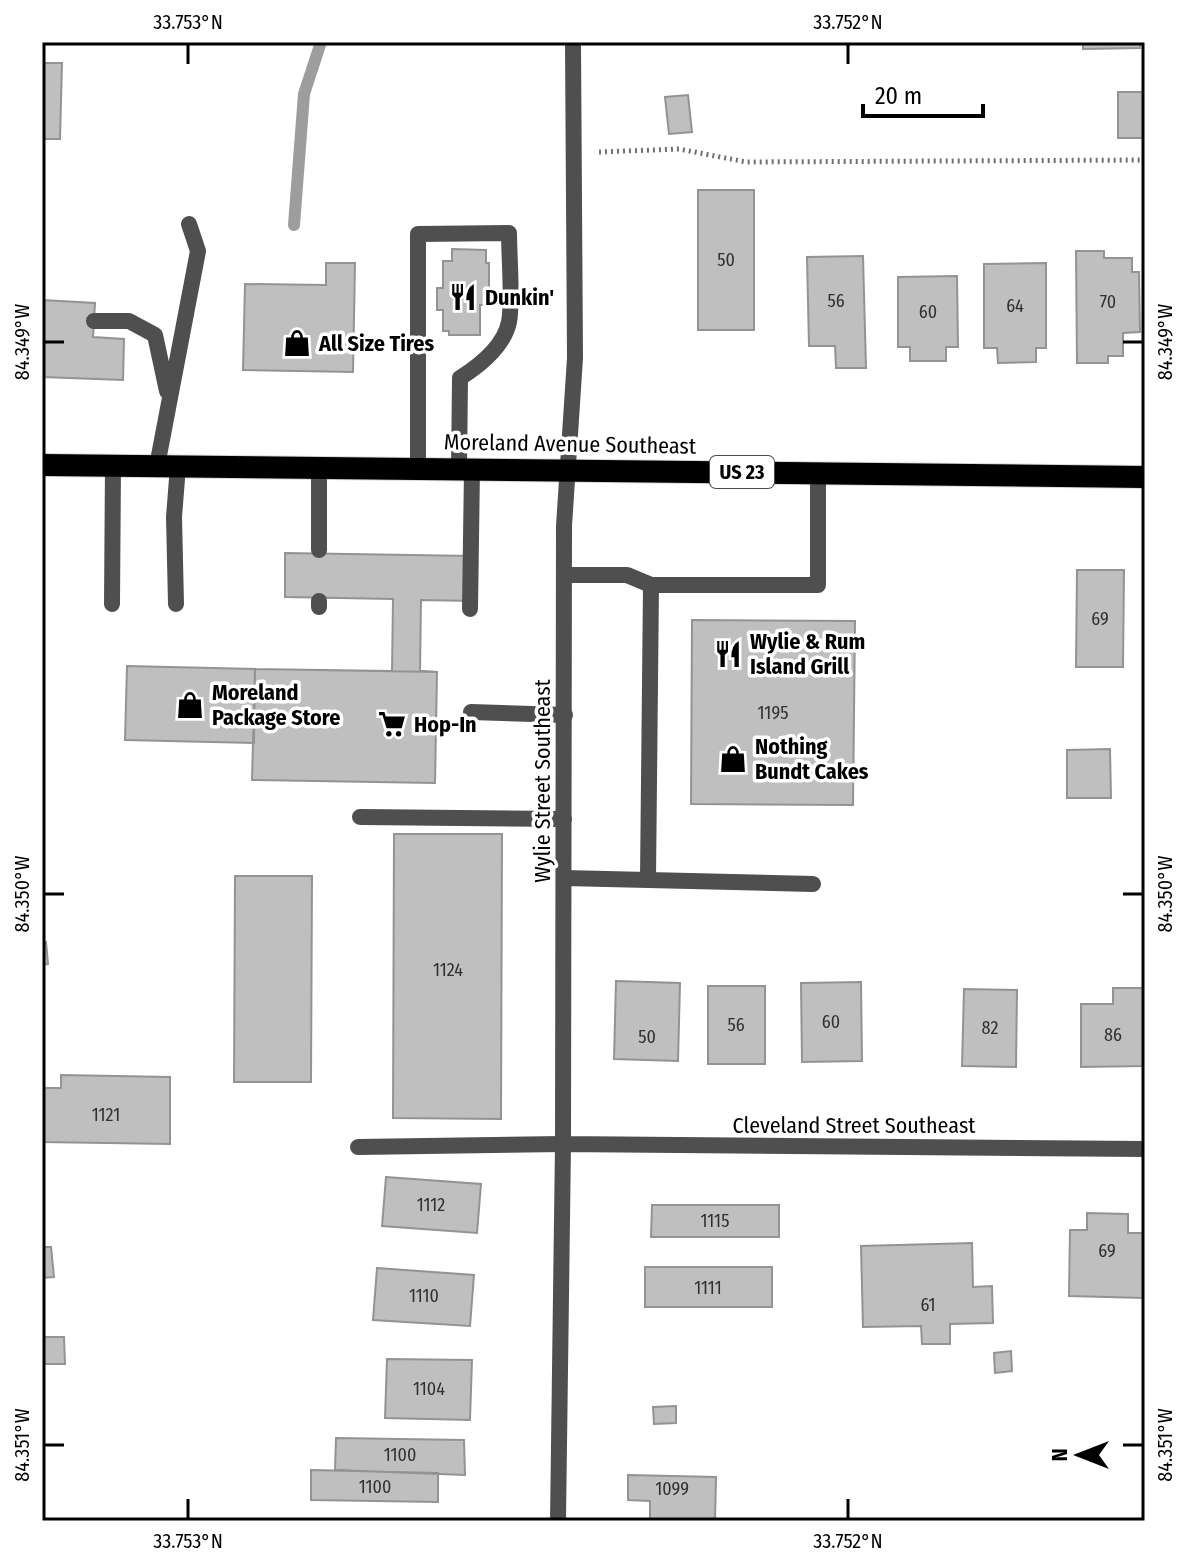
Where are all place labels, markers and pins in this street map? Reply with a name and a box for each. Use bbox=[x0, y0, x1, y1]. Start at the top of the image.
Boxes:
restaurant icon: Dunkin' bbox=[448, 282, 478, 312]
place label: Dunkin' bbox=[485, 284, 554, 311]
shop icon: All Size Tires bbox=[282, 328, 312, 358]
place label: All Size Tires bbox=[318, 330, 434, 357]
place label: Wylie & Rum Island Grill bbox=[750, 628, 865, 680]
restaurant icon: Wylie & Rum Island Grill bbox=[713, 639, 743, 669]
place label: Moreland Package Store bbox=[212, 679, 340, 731]
shop icon: Moreland Package Store bbox=[175, 690, 205, 720]
supermarket icon: Hop-In bbox=[377, 709, 407, 739]
place label: Hop-In bbox=[414, 711, 477, 738]
place label: Nothing Bundt Cakes bbox=[755, 733, 869, 785]
shop icon: Nothing Bundt Cakes bbox=[718, 744, 748, 774]

